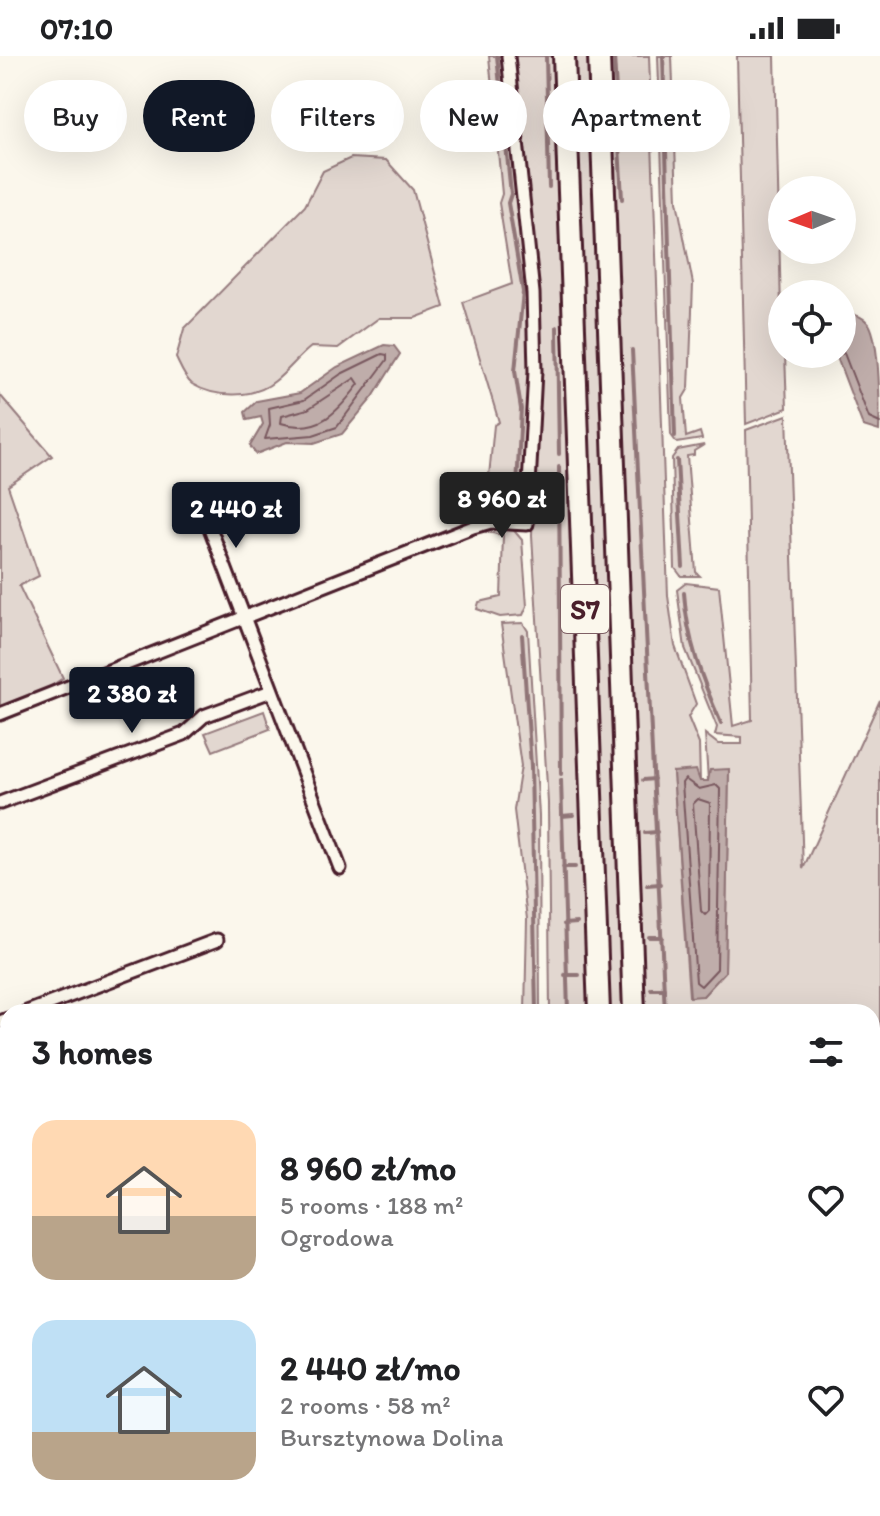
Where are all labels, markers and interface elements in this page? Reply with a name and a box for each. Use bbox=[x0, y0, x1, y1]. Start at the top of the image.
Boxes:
text: 07:10 bbox=[40, 10, 113, 47]
chip: Buy bbox=[24, 80, 127, 152]
chip: Rent bbox=[143, 80, 255, 152]
chip: Filters bbox=[271, 80, 404, 152]
chip: New bbox=[420, 80, 527, 152]
chip: Apartment bbox=[543, 80, 730, 152]
north arrow bbox=[768, 176, 856, 264]
map controls bbox=[768, 176, 856, 368]
button: locate bbox=[768, 280, 856, 368]
pin: 8 960 zł bbox=[419, 472, 585, 540]
pin: 2 440 zł bbox=[153, 482, 319, 550]
text: 8 960 zł bbox=[458, 482, 546, 514]
text: 2 440 zł bbox=[190, 492, 282, 524]
road number: S7 bbox=[561, 585, 609, 633]
pin: 2 380 zł bbox=[49, 667, 215, 735]
text: 2 380 zł bbox=[87, 677, 177, 709]
icon: filters bbox=[804, 1030, 848, 1074]
text: 3 homes bbox=[32, 1032, 153, 1073]
text: 8 960 zł/mo bbox=[280, 1148, 456, 1189]
icon: home bbox=[96, 1152, 192, 1248]
icon: heart bbox=[804, 1178, 848, 1222]
text: 5 rooms · 188 m² bbox=[280, 1189, 463, 1221]
text: Ogrodowa bbox=[280, 1221, 394, 1253]
text: 2 440 zł/mo bbox=[280, 1348, 461, 1389]
icon: home bbox=[96, 1352, 192, 1448]
icon: heart bbox=[804, 1378, 848, 1422]
text: 2 rooms · 58 m² bbox=[280, 1389, 451, 1421]
text: Bursztynowa Dolina bbox=[280, 1421, 503, 1453]

